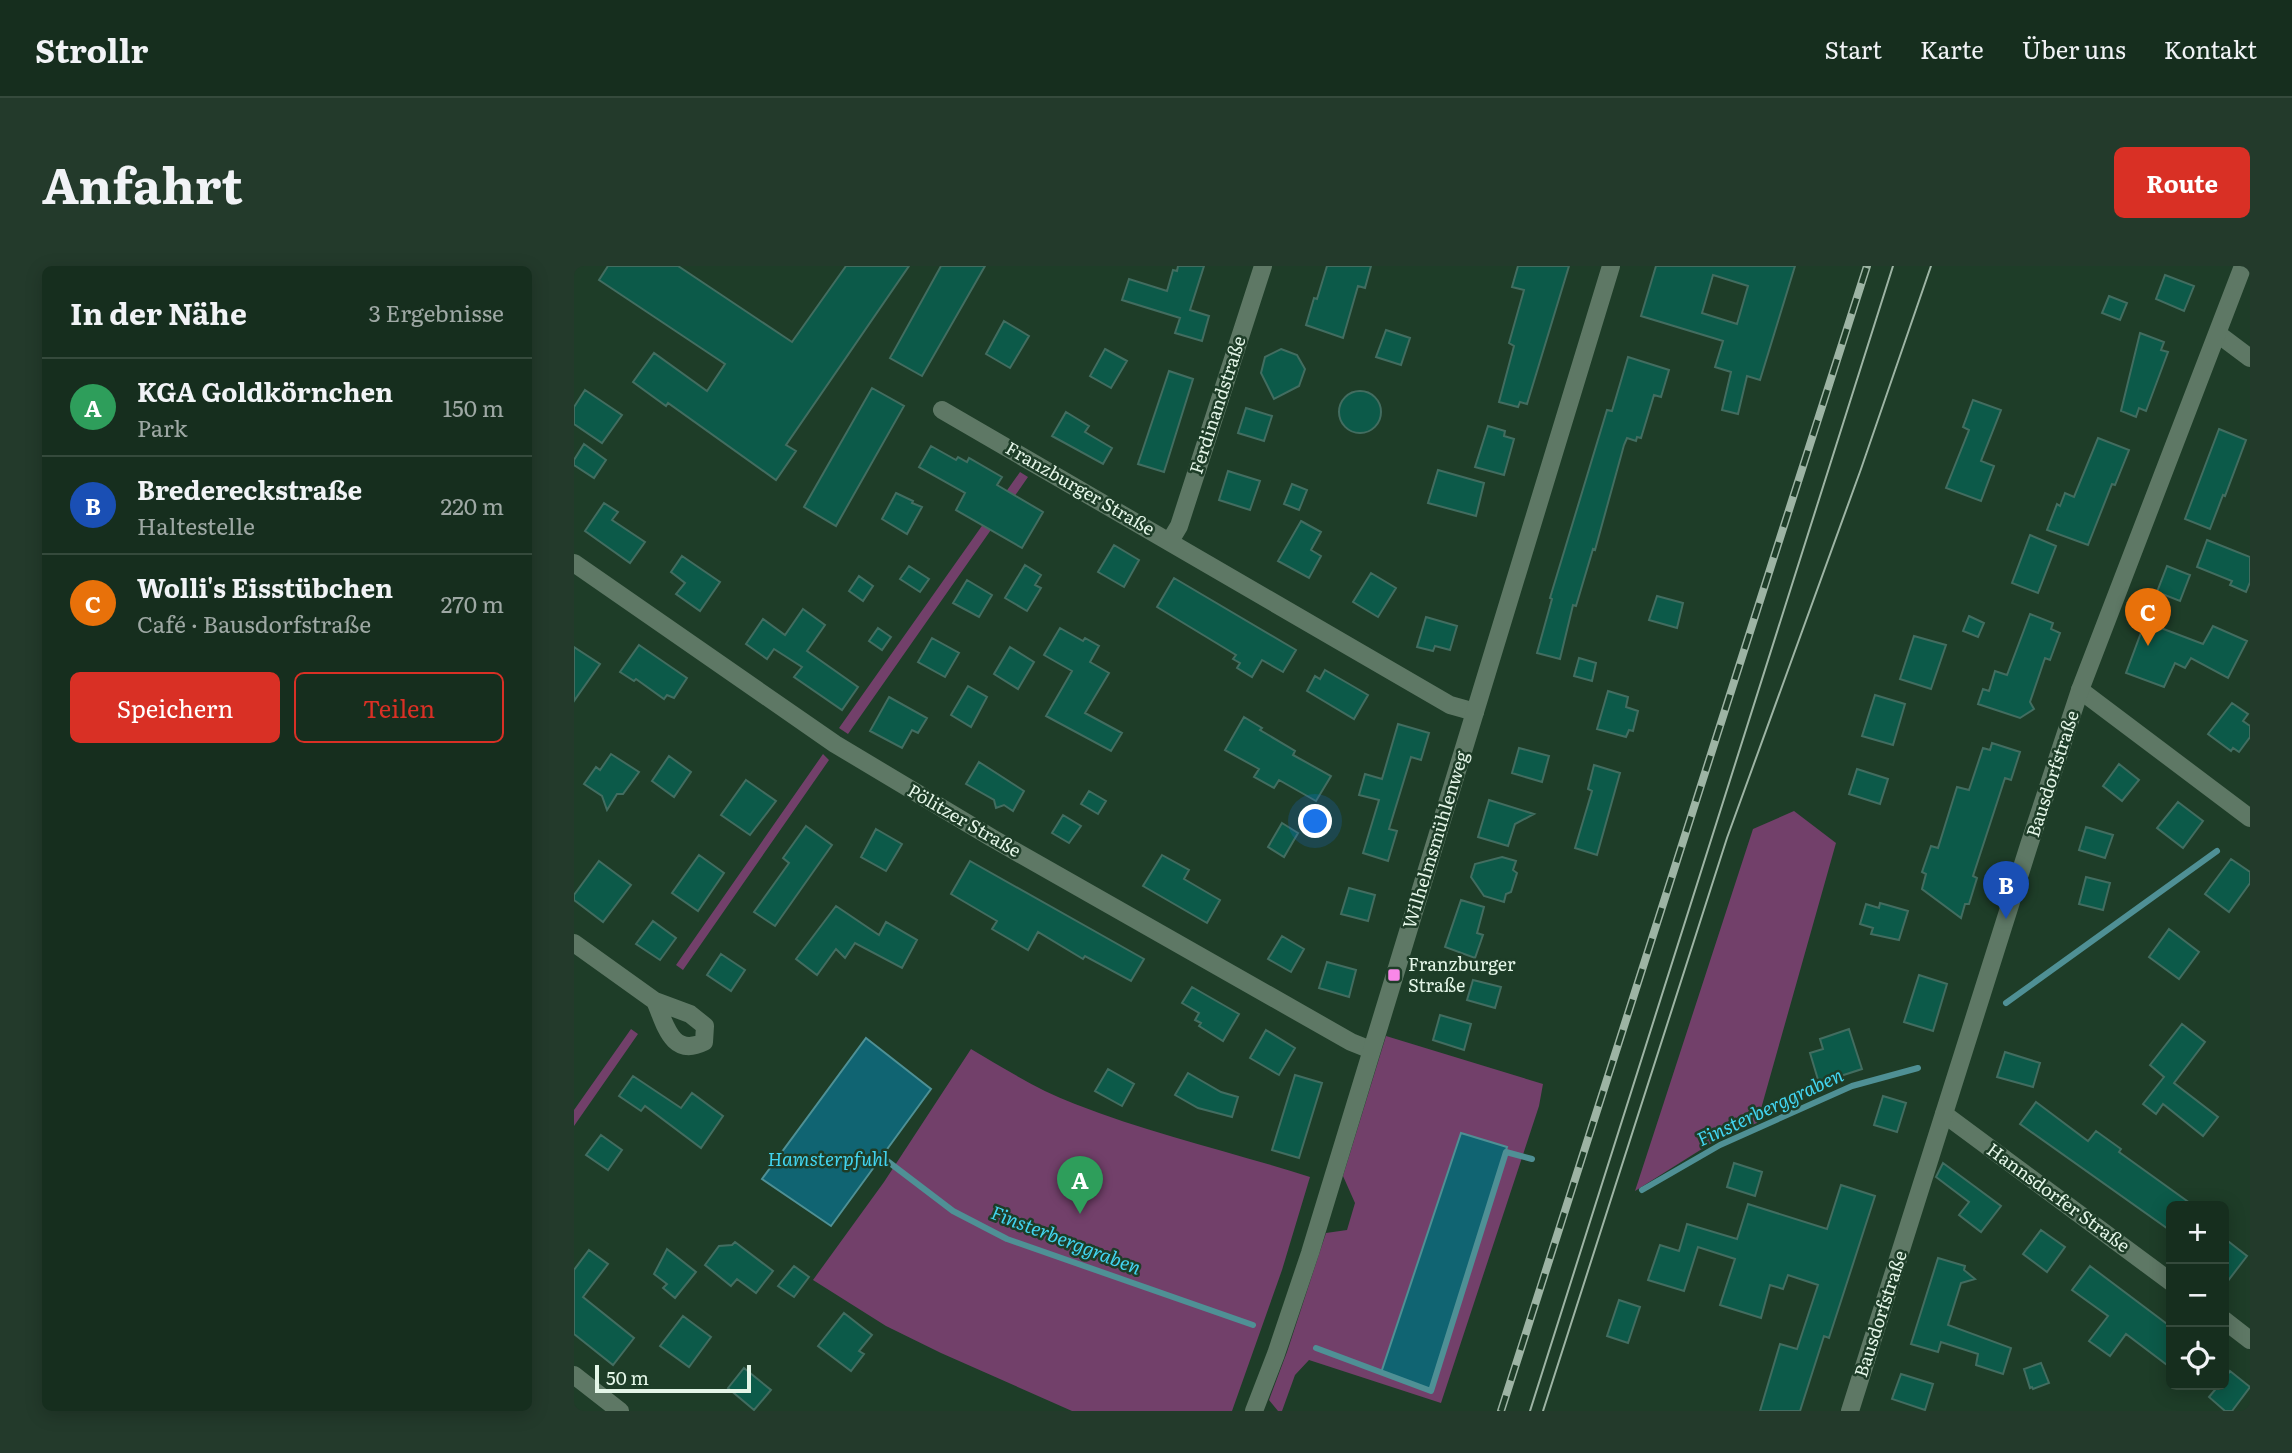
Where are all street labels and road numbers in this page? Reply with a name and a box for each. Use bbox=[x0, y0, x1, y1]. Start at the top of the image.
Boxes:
street label: Ferdinandstraße bbox=[1182, 332, 1252, 477]
street label: Franzburger Straße bbox=[1001, 434, 1160, 541]
street label: Bausdorfstraße bbox=[2018, 707, 2085, 840]
street label: Wilhelmsmühlenweg bbox=[1395, 746, 1475, 932]
street label: Pölitzer Straße bbox=[903, 776, 1027, 863]
street label: Hannsdorfer Straße bbox=[1982, 1136, 2136, 1258]
street label: Bausdorfstraße bbox=[1846, 1247, 1913, 1380]

